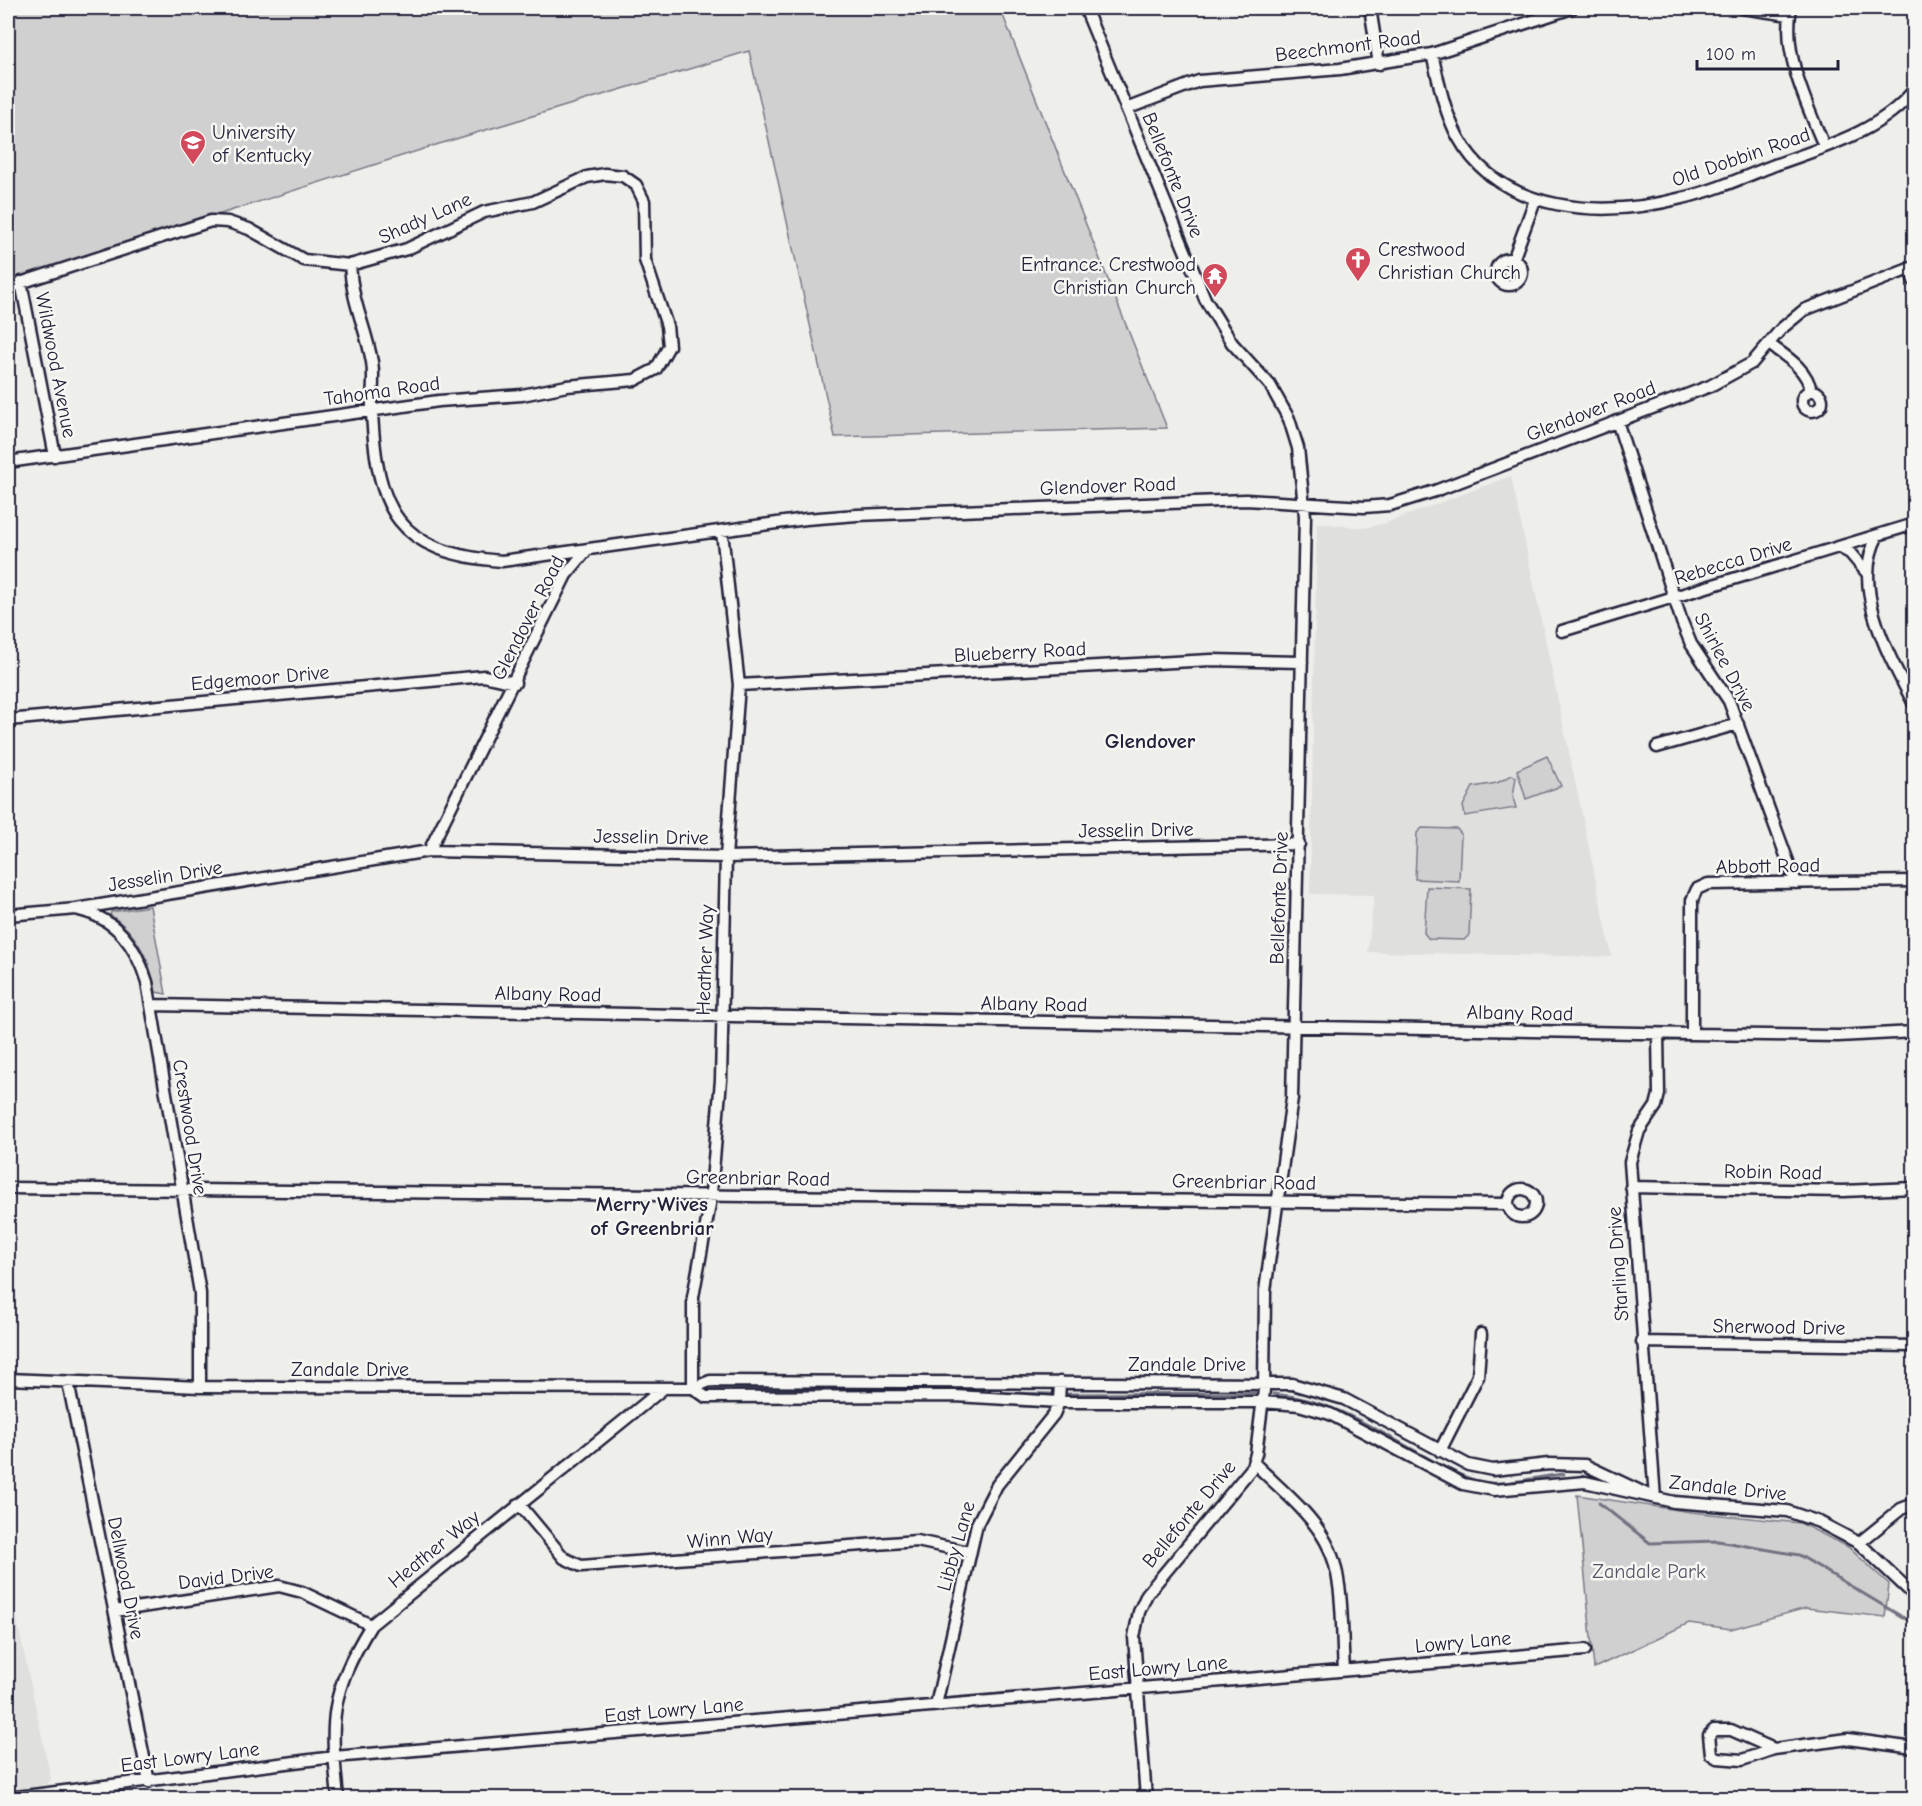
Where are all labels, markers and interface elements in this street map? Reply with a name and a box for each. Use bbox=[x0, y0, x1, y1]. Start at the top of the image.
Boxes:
street label: Beechmont Road bbox=[1274, 26, 1422, 66]
scale bar bbox=[1697, 33, 1838, 71]
text: 100 m bbox=[1706, 44, 1756, 65]
street label: Bellefonte Drive bbox=[1137, 109, 1209, 241]
place label: University of Kentucky bbox=[212, 121, 311, 167]
street label: Old Dobbin Road bbox=[1669, 123, 1813, 191]
school or university icon: University of Kentucky bbox=[178, 128, 208, 166]
street label: Shady Lane bbox=[375, 187, 475, 249]
place label: Crestwood Christian Church bbox=[1378, 238, 1521, 284]
church icon: Crestwood Christian Church bbox=[1343, 245, 1373, 283]
place label: Entrance: Crestwood Christian Church bbox=[1021, 253, 1196, 299]
temple icon: Entrance: Crestwood Christian Church bbox=[1200, 261, 1230, 299]
street label: Wildwood Avenue bbox=[31, 290, 81, 440]
street label: Tahoma Road bbox=[323, 371, 441, 411]
street label: Glendover Road bbox=[1523, 376, 1659, 446]
street label: Glendover Road bbox=[1039, 472, 1177, 500]
street label: Rebecca Drive bbox=[1671, 532, 1795, 590]
street label: Glendover Road bbox=[487, 552, 569, 684]
street label: Shirlee Drive bbox=[1689, 609, 1761, 715]
street label: Blueberry Road bbox=[953, 637, 1087, 667]
street label: Edgemoor Drive bbox=[190, 661, 330, 695]
district label: Glendover bbox=[1105, 729, 1196, 753]
street label: Jesselin Drive bbox=[1078, 817, 1194, 843]
street label: Jesselin Drive bbox=[593, 824, 709, 850]
street label: Bellefonte Drive bbox=[1265, 831, 1293, 965]
street label: Abbott Road bbox=[1715, 854, 1821, 878]
street label: Jesselin Drive bbox=[106, 856, 224, 896]
street label: Heather Way bbox=[692, 904, 718, 1016]
street label: Albany Road bbox=[494, 982, 602, 1006]
street label: Albany Road bbox=[980, 992, 1088, 1016]
street label: Albany Road bbox=[1466, 1001, 1574, 1025]
street label: Crestwood Drive bbox=[168, 1058, 212, 1196]
street label: Robin Road bbox=[1724, 1160, 1822, 1184]
street label: Greenbriar Road bbox=[686, 1165, 830, 1191]
street label: Greenbriar Road bbox=[1172, 1169, 1316, 1195]
district label: Merry Wives of Greenbriar bbox=[590, 1192, 714, 1240]
street label: Starling Drive bbox=[1603, 1206, 1633, 1322]
street label: Sherwood Drive bbox=[1712, 1314, 1846, 1340]
street label: Zandale Drive bbox=[1128, 1353, 1246, 1376]
street label: Zandale Drive bbox=[291, 1358, 409, 1381]
street label: Bellefonte Drive bbox=[1137, 1456, 1241, 1572]
street label: Zandale Drive bbox=[1668, 1470, 1788, 1506]
street label: Libby Lane bbox=[932, 1498, 980, 1594]
street label: Heather Way bbox=[384, 1505, 484, 1593]
street label: Dellwood Drive bbox=[103, 1515, 149, 1641]
street label: Winn Way bbox=[686, 1523, 774, 1553]
street label: David Drive bbox=[177, 1560, 275, 1594]
park label: Zandale Park bbox=[1592, 1560, 1706, 1583]
street label: Lowry Lane bbox=[1414, 1626, 1512, 1658]
street label: East Lowry Lane bbox=[1087, 1650, 1229, 1686]
street label: East Lowry Lane bbox=[603, 1692, 745, 1728]
street label: East Lowry Lane bbox=[119, 1737, 261, 1777]

